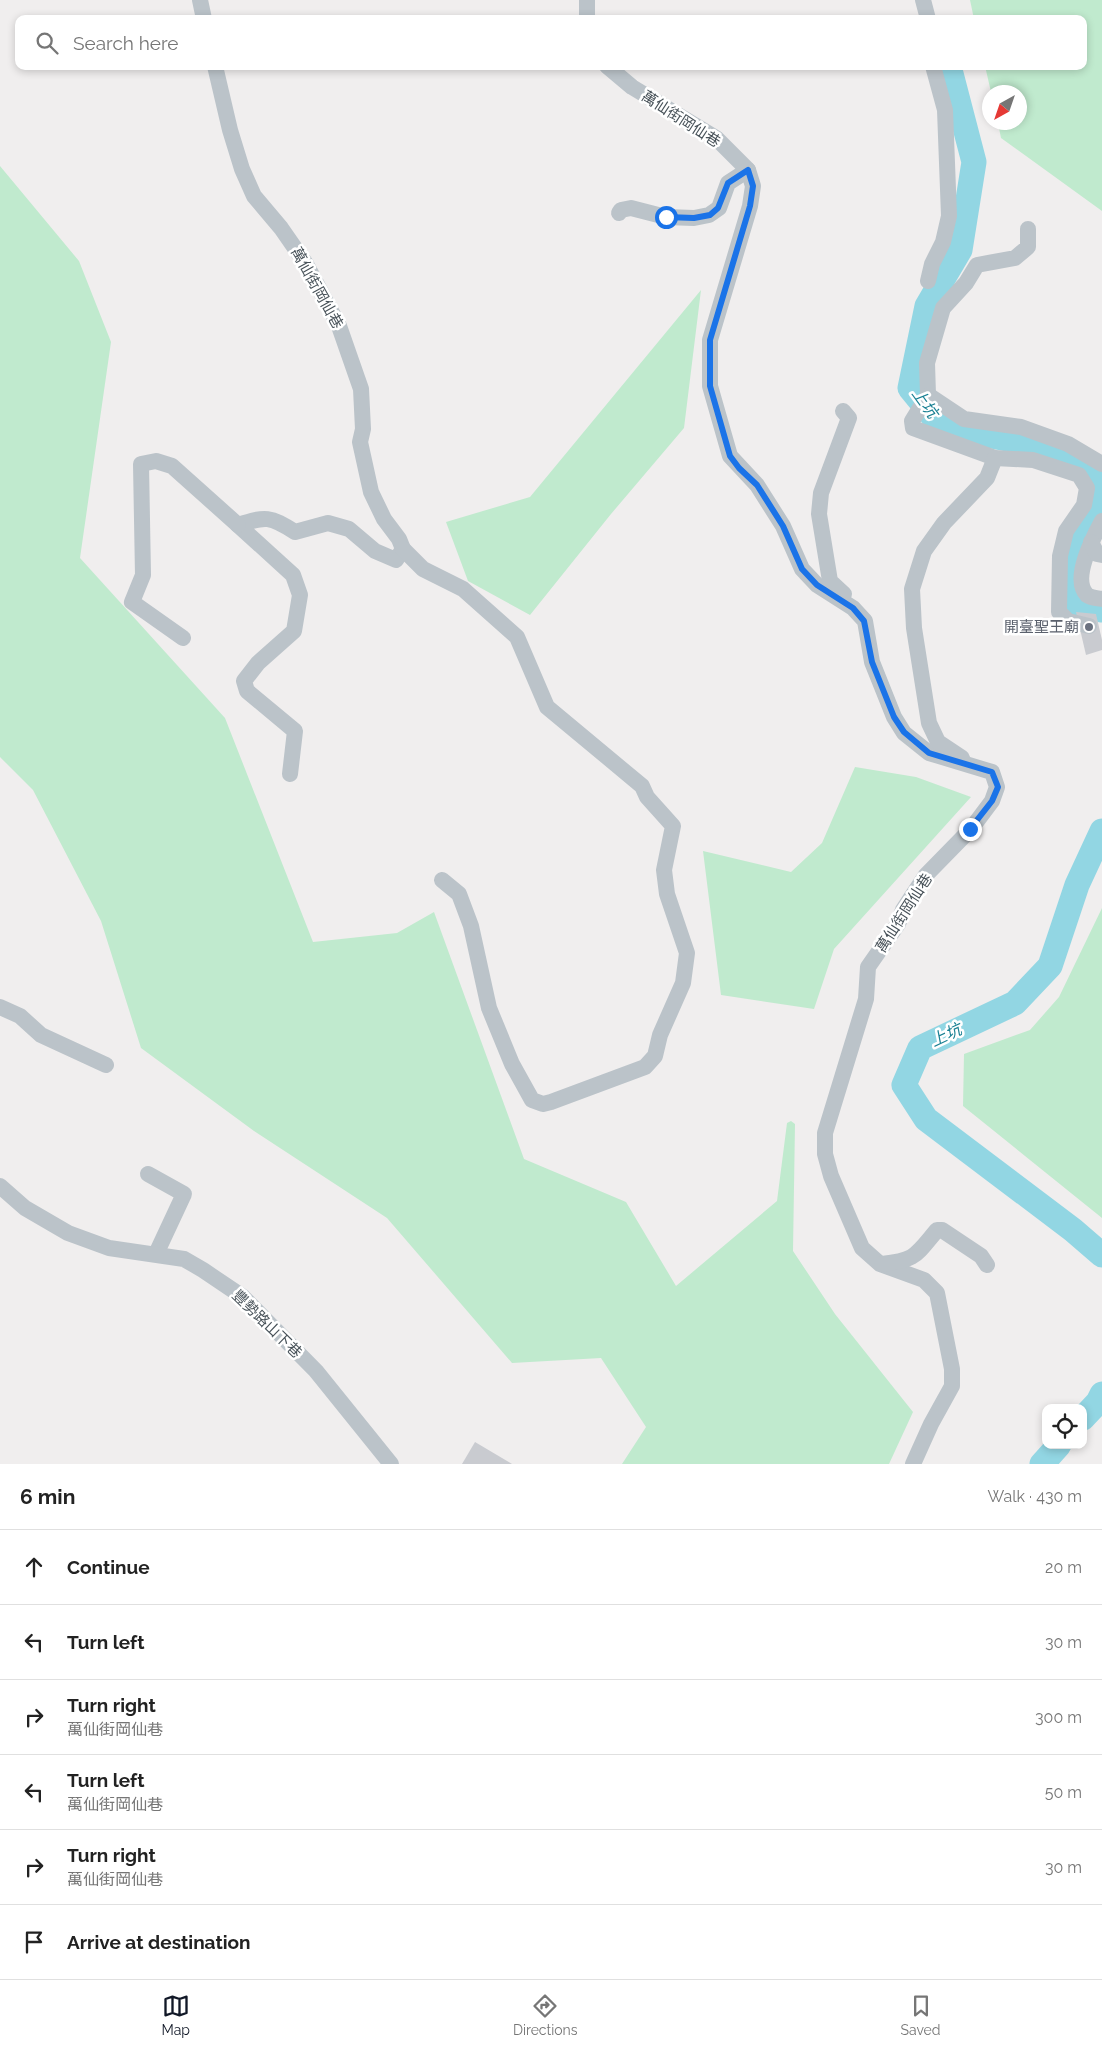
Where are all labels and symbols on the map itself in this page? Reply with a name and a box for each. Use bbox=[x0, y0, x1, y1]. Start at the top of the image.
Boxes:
north arrow bbox=[982, 85, 1027, 130]
street label: 萬仙街岡仙巷 bbox=[638, 87, 724, 151]
route start bbox=[655, 206, 678, 229]
street label: 萬仙街岡仙巷 bbox=[287, 244, 347, 332]
water label: 上坑 bbox=[908, 384, 943, 423]
place label: 開臺聖王廟 bbox=[1004, 618, 1079, 636]
marker: 開臺聖王廟 bbox=[1083, 621, 1095, 633]
route end bbox=[959, 818, 982, 841]
street label: 萬仙街岡仙巷 bbox=[872, 870, 936, 956]
water label: 上坑 bbox=[927, 1019, 966, 1050]
street label: 豐勢路山下巷 bbox=[228, 1286, 306, 1362]

